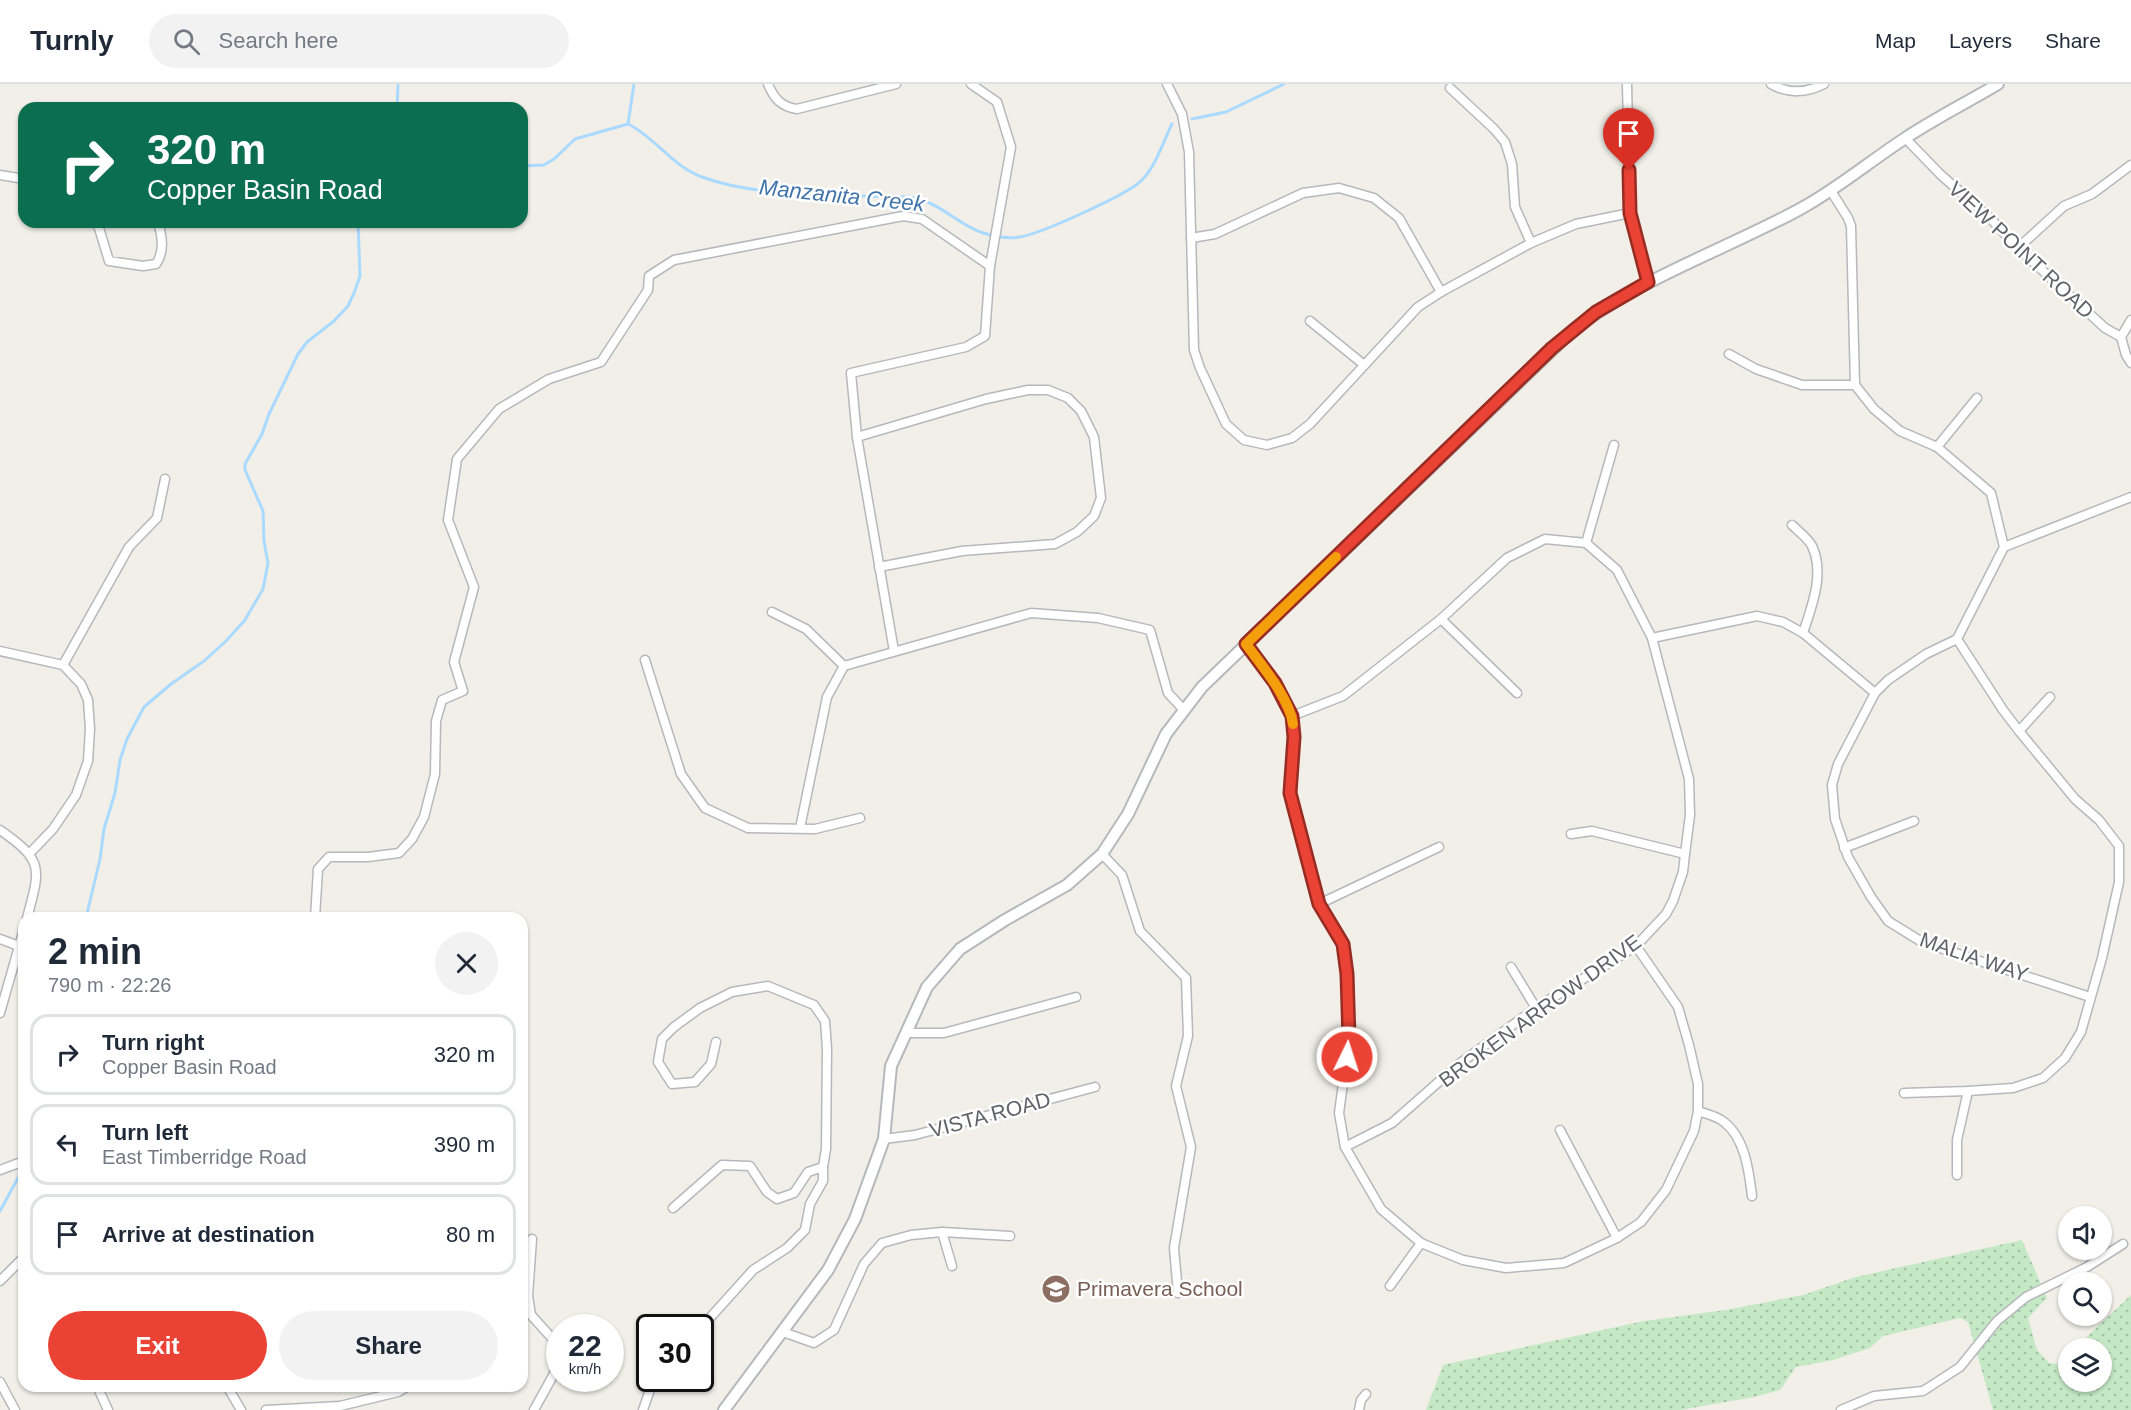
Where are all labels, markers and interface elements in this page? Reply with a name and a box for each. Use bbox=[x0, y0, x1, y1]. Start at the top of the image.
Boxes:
search box bbox=[149, 14, 569, 68]
text: Turnly bbox=[30, 25, 113, 56]
icon: search bbox=[170, 25, 203, 58]
text: Search here bbox=[218, 28, 338, 53]
text: Map bbox=[1875, 29, 1916, 52]
text: Layers bbox=[1949, 29, 2012, 52]
text: Share bbox=[2045, 29, 2101, 52]
pin bbox=[1603, 108, 1654, 170]
icon: arrive bbox=[1612, 117, 1645, 150]
icon: right bbox=[48, 126, 126, 204]
text: 320 m bbox=[147, 126, 266, 173]
water label: Manzanita Creek bbox=[758, 174, 927, 217]
text: Copper Basin Road bbox=[147, 175, 383, 205]
street label: VIEW POINT ROAD bbox=[1944, 176, 2099, 323]
street label: MALIA WAY bbox=[1917, 927, 2031, 986]
street label: BROKEN ARROW DRIVE bbox=[1434, 930, 1645, 1092]
text: 2 min bbox=[48, 931, 142, 972]
button: close bbox=[435, 932, 498, 995]
text: 790 m · 22:26 bbox=[48, 974, 171, 996]
position arrow bbox=[1315, 1025, 1379, 1089]
text: Turn right bbox=[102, 1030, 204, 1055]
icon: right bbox=[51, 1038, 84, 1071]
text: 320 m bbox=[434, 1042, 495, 1067]
text: Copper Basin Road bbox=[102, 1056, 277, 1078]
street label: VISTA ROAD bbox=[927, 1087, 1053, 1142]
text: Turn left bbox=[102, 1120, 188, 1145]
icon: left bbox=[51, 1128, 84, 1161]
text: 390 m bbox=[434, 1132, 495, 1157]
text: East Timberridge Road bbox=[102, 1146, 307, 1168]
map controls bbox=[2058, 1206, 2112, 1392]
button: sound bbox=[2058, 1206, 2112, 1260]
icon: arrive bbox=[51, 1218, 84, 1251]
text: Arrive at destination bbox=[102, 1222, 315, 1247]
text: 80 m bbox=[446, 1222, 495, 1247]
button: search bbox=[2058, 1272, 2112, 1326]
school or university icon: Primavera School bbox=[1040, 1273, 1072, 1305]
place label: Primavera School bbox=[1077, 1277, 1243, 1300]
button: Exit bbox=[48, 1311, 267, 1380]
button: Share bbox=[279, 1311, 498, 1380]
speed limit sign: 30 bbox=[636, 1314, 714, 1392]
text: 22 bbox=[568, 1329, 602, 1362]
button: layers bbox=[2058, 1338, 2112, 1392]
text: km/h bbox=[569, 1360, 601, 1377]

